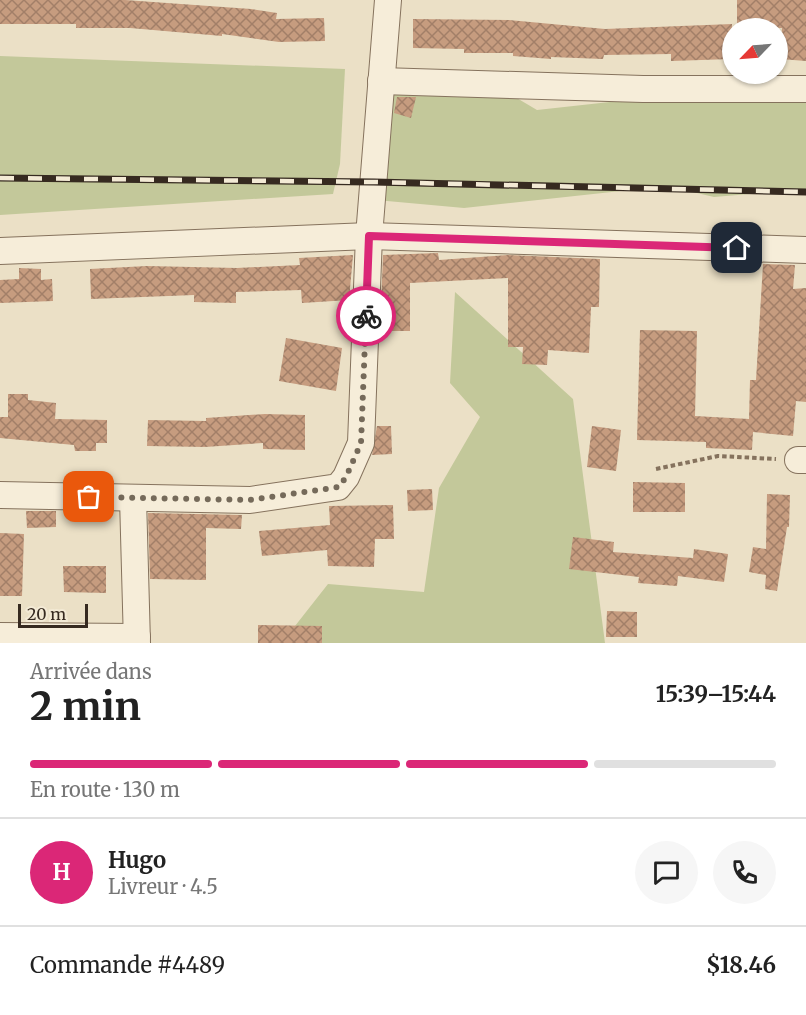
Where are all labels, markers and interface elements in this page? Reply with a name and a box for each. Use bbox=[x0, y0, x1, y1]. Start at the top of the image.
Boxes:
north arrow bbox=[722, 18, 788, 84]
map controls bbox=[722, 18, 788, 84]
pin bbox=[711, 222, 762, 273]
icon: home bbox=[720, 231, 753, 264]
courier bbox=[336, 286, 396, 346]
icon: bike bbox=[350, 300, 383, 333]
pin bbox=[63, 471, 114, 522]
icon: bag bbox=[72, 480, 105, 513]
scale bar bbox=[18, 601, 88, 628]
text: 20 m bbox=[27, 604, 66, 624]
text: Arrivée dans bbox=[30, 659, 152, 684]
text: 15:39–15:44 bbox=[656, 680, 776, 708]
text: 2 min bbox=[30, 682, 141, 731]
text: En route · 130 m bbox=[30, 777, 180, 802]
button: chat bbox=[635, 841, 698, 904]
button: phone bbox=[713, 841, 776, 904]
text: Hugo bbox=[108, 846, 166, 874]
text: H bbox=[52, 858, 71, 886]
text: Livreur · 4.5 bbox=[108, 874, 218, 899]
text: Commande #4489 bbox=[30, 951, 225, 979]
text: $18.46 bbox=[706, 951, 776, 979]

